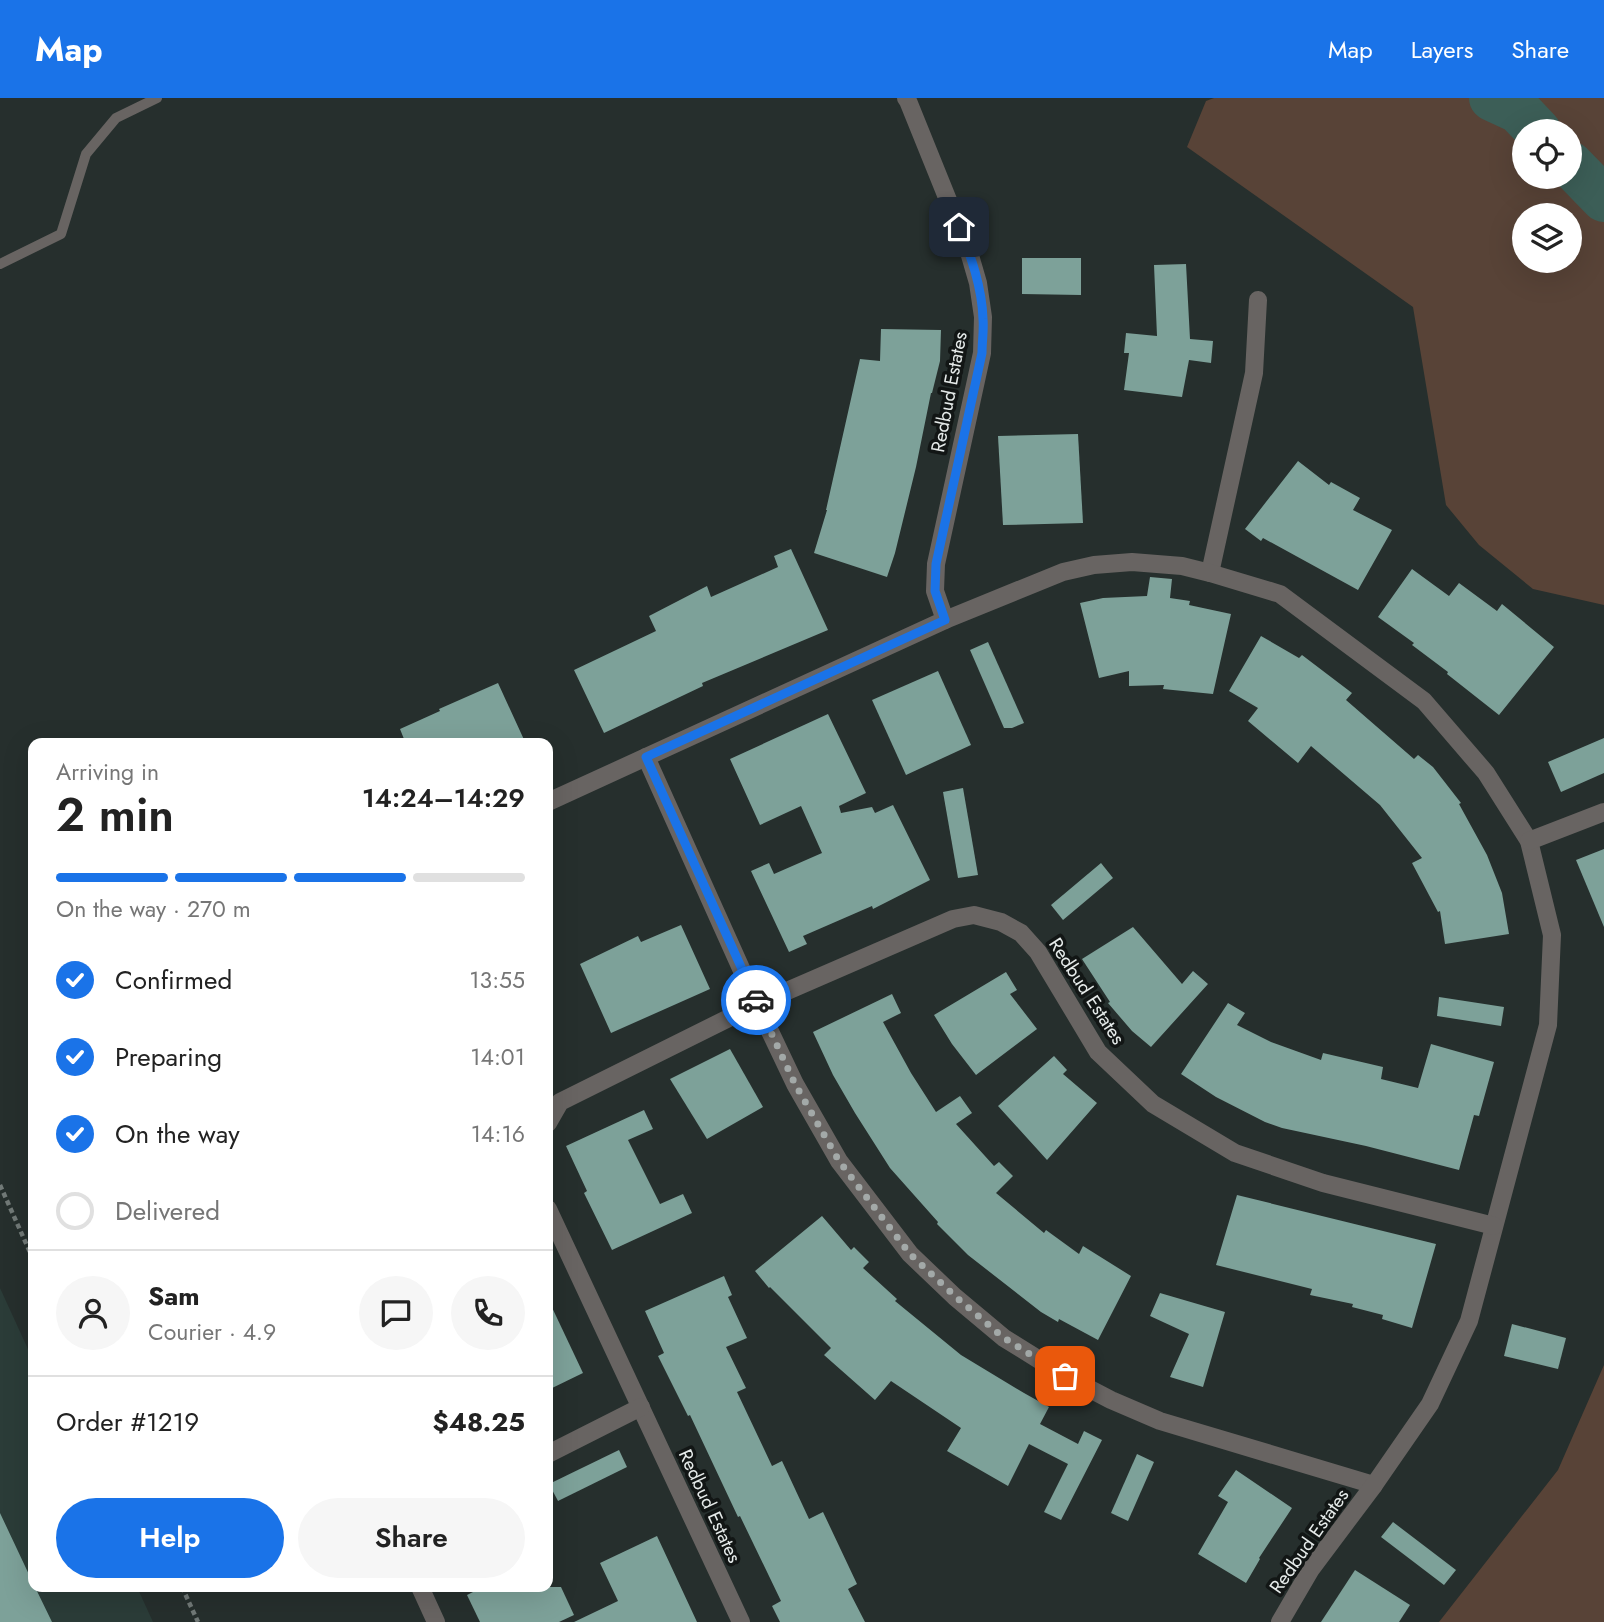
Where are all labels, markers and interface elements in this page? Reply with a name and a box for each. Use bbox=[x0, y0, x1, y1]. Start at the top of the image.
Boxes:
text: Map bbox=[35, 26, 103, 73]
text: Map bbox=[1328, 32, 1373, 67]
text: Layers bbox=[1411, 32, 1473, 67]
text: Share bbox=[1511, 32, 1569, 67]
map controls bbox=[1512, 119, 1582, 273]
button: locate bbox=[1512, 119, 1582, 189]
pin bbox=[929, 197, 989, 257]
button: layers bbox=[1512, 203, 1582, 273]
icon: home bbox=[940, 208, 978, 246]
street label: Redbud Estates bbox=[924, 329, 974, 455]
text: Arriving in bbox=[56, 755, 159, 789]
text: 14:24–14:29 bbox=[362, 779, 525, 817]
text: 2 min bbox=[56, 782, 174, 848]
text: On the way · 270 m bbox=[56, 892, 251, 926]
street label: Redbud Estates bbox=[1042, 932, 1132, 1050]
icon: check bbox=[56, 961, 94, 999]
text: Confirmed bbox=[115, 961, 232, 999]
text: 13:55 bbox=[469, 963, 525, 997]
courier bbox=[721, 965, 791, 1035]
icon: car bbox=[737, 981, 775, 1019]
icon: check bbox=[56, 1038, 94, 1076]
text: Preparing bbox=[115, 1038, 222, 1076]
text: 14:01 bbox=[470, 1040, 525, 1074]
icon: check bbox=[56, 1115, 94, 1153]
text: On the way bbox=[115, 1115, 240, 1153]
text: 14:16 bbox=[471, 1117, 525, 1151]
text: Delivered bbox=[115, 1192, 220, 1230]
button: person bbox=[56, 1276, 130, 1350]
button: chat bbox=[359, 1276, 433, 1350]
button: phone bbox=[451, 1276, 525, 1350]
text: Sam bbox=[148, 1277, 200, 1315]
text: Courier · 4.9 bbox=[148, 1315, 276, 1349]
pin bbox=[1035, 1346, 1095, 1406]
icon: bag bbox=[1046, 1357, 1084, 1395]
text: Order #1219 bbox=[56, 1403, 199, 1441]
text: $48.25 bbox=[433, 1403, 525, 1441]
street label: Redbud Estates bbox=[672, 1445, 748, 1567]
street label: Redbud Estates bbox=[1263, 1483, 1355, 1599]
button: Help bbox=[56, 1498, 284, 1578]
button: Share bbox=[298, 1498, 525, 1578]

